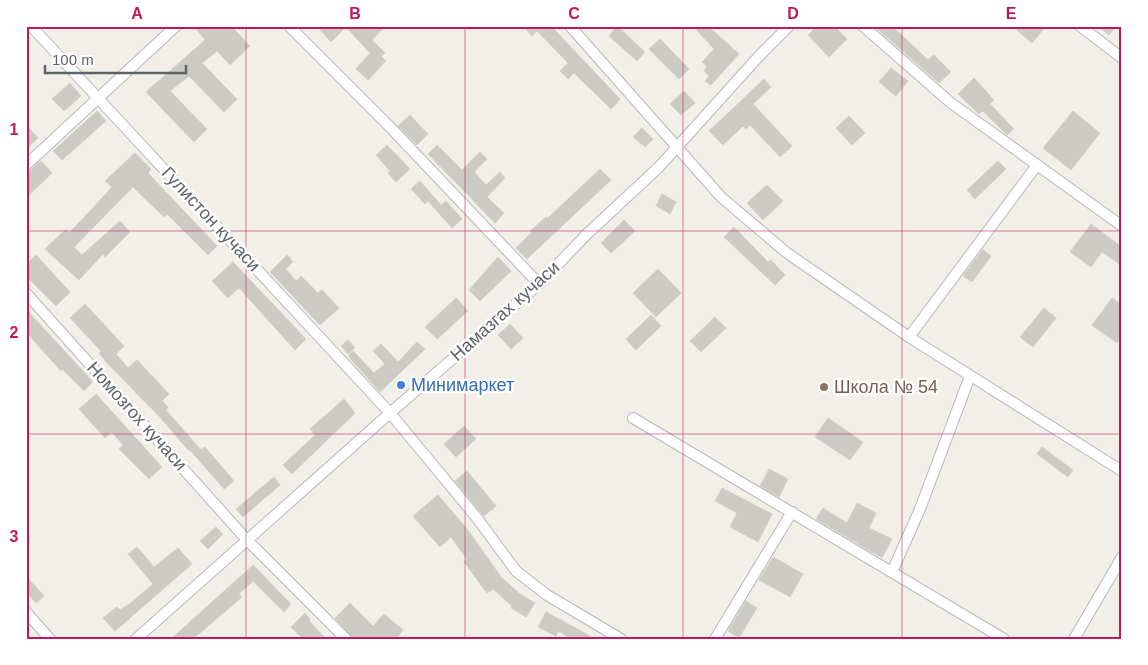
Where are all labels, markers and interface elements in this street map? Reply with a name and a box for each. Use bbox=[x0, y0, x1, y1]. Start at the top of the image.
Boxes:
text: A bbox=[131, 5, 143, 22]
text: B bbox=[349, 5, 361, 22]
text: C bbox=[568, 5, 580, 22]
text: D bbox=[787, 5, 799, 22]
text: E bbox=[1006, 5, 1017, 22]
scale bar bbox=[45, 42, 186, 74]
text: 100 m bbox=[52, 51, 94, 68]
text: 1 bbox=[10, 121, 19, 138]
street label: Гулистон кучаси bbox=[158, 163, 264, 275]
street label: Намазгах кучаси bbox=[447, 257, 563, 365]
text: 2 bbox=[10, 324, 19, 341]
street label: Номозгох кучаси bbox=[83, 358, 191, 474]
place label: Минимаркет bbox=[411, 375, 514, 395]
place label: Школа № 54 bbox=[834, 377, 938, 397]
marker: Минимаркет bbox=[395, 379, 407, 391]
marker: Школа № 54 bbox=[818, 381, 830, 393]
text: 3 bbox=[10, 528, 19, 545]

